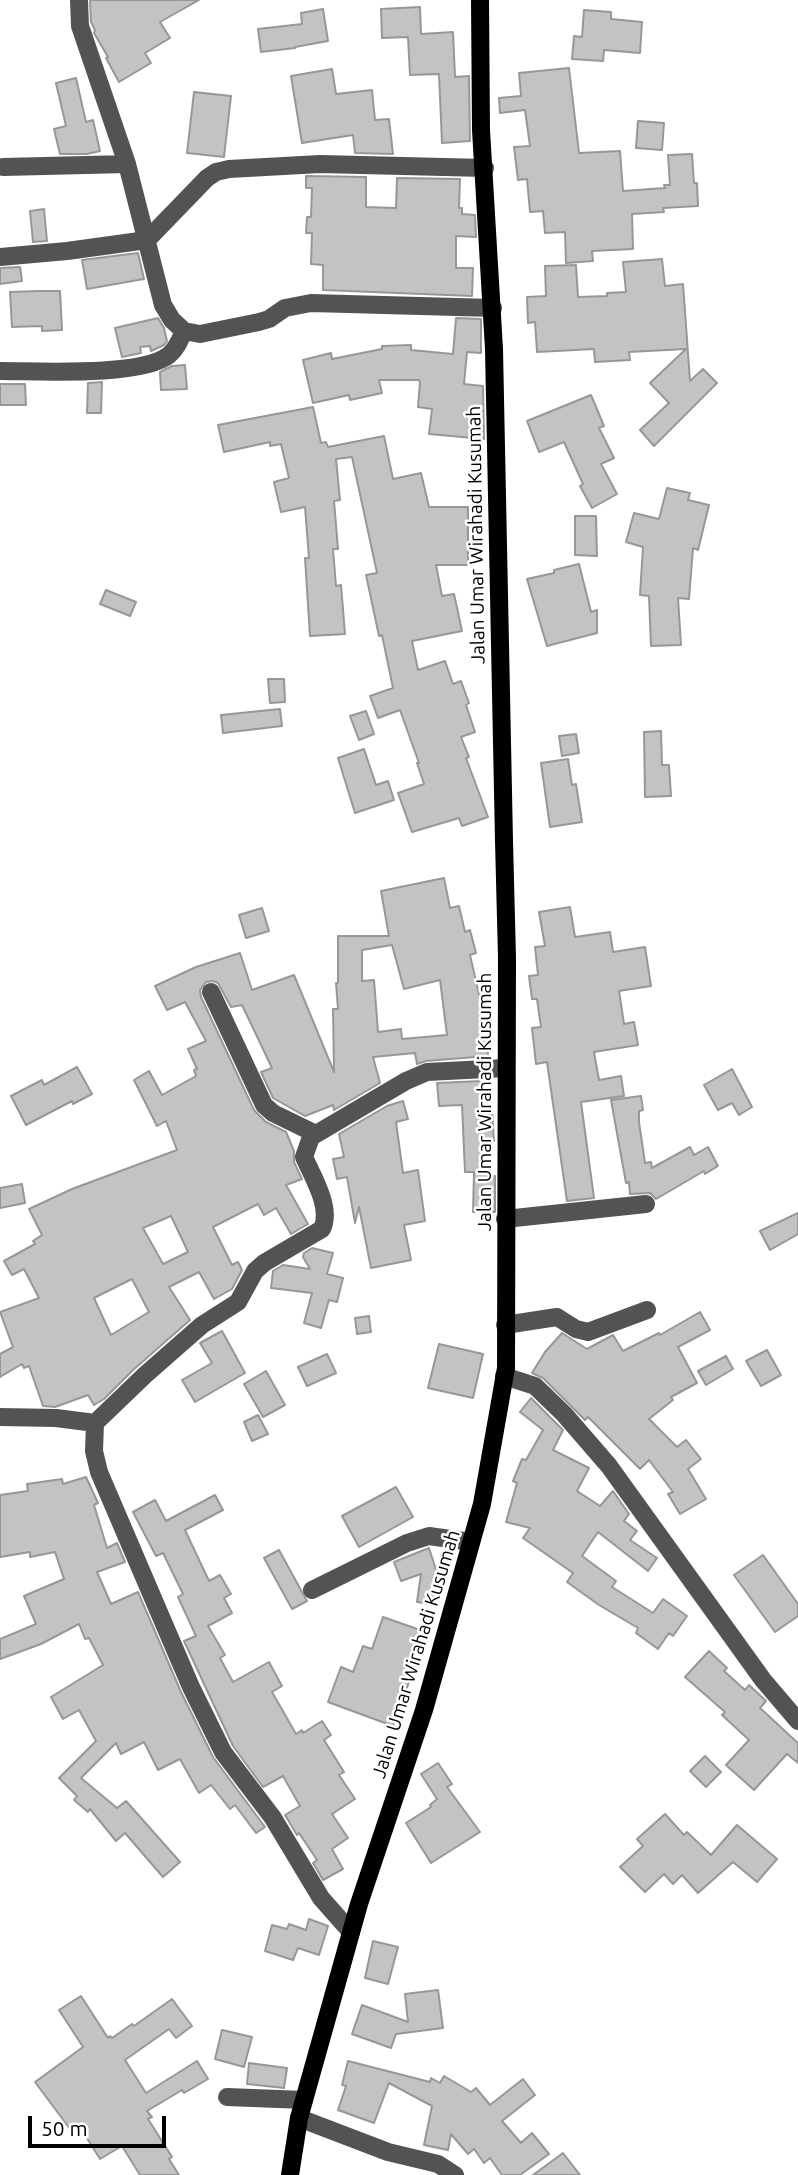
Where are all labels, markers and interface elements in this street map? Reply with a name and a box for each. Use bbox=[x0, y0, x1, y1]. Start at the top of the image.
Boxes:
street label: Jalan Umar Wirahadi Kusumah bbox=[462, 406, 490, 664]
street label: Jalan Umar Wirahadi Kusumah bbox=[474, 973, 496, 1231]
street label: Jalan Umar Wirahadi Kusumah bbox=[367, 1527, 465, 1781]
scale bar bbox=[32, 2102, 170, 2146]
text: 50 m bbox=[41, 2116, 88, 2140]

